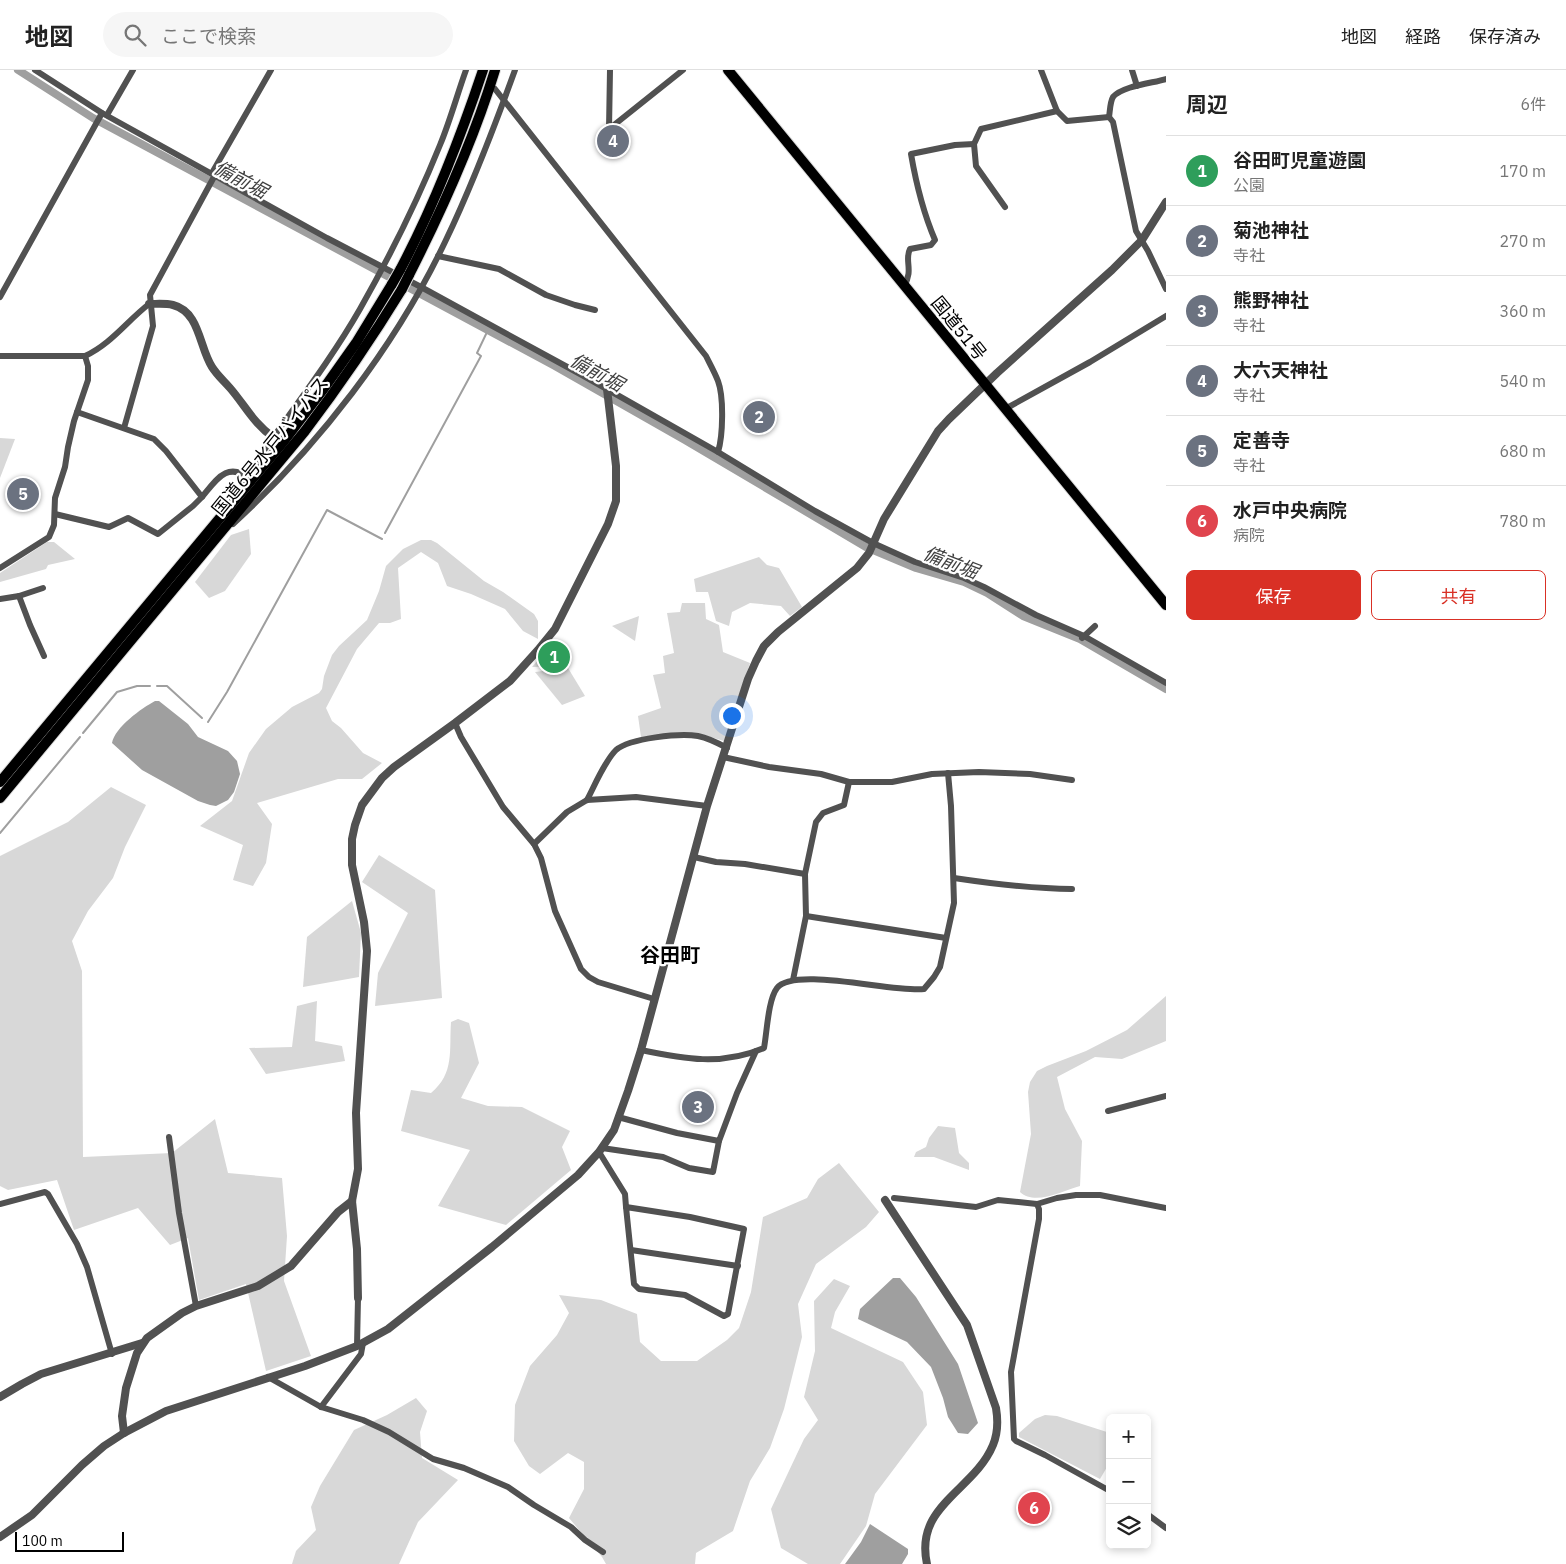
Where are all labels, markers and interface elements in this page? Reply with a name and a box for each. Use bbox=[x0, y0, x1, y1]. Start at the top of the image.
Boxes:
search box bbox=[103, 12, 453, 57]
text: 地図 bbox=[25, 20, 73, 52]
icon: search bbox=[121, 21, 149, 49]
text: ここで検索 bbox=[161, 24, 256, 48]
text: 地図 bbox=[1341, 25, 1377, 48]
text: 経路 bbox=[1405, 25, 1441, 48]
text: 保存済み bbox=[1469, 25, 1541, 48]
text: 周辺 bbox=[1186, 90, 1228, 118]
text: 6件 bbox=[1520, 94, 1546, 114]
pin: 4 bbox=[597, 122, 629, 160]
text: 谷田町児童遊園 bbox=[1233, 148, 1366, 172]
water label: 備前堀 bbox=[210, 155, 274, 204]
text: 1 bbox=[1197, 161, 1207, 181]
text: 170 m bbox=[1499, 161, 1546, 181]
text: 公園 bbox=[1233, 175, 1265, 195]
text: 菊池神社 bbox=[1233, 218, 1309, 242]
text: 2 bbox=[1197, 231, 1207, 251]
text: 270 m bbox=[1499, 231, 1546, 251]
text: 寺社 bbox=[1233, 245, 1265, 265]
text: 熊野神社 bbox=[1233, 288, 1309, 312]
street label: 国道51号 bbox=[926, 291, 992, 365]
text: 3 bbox=[1197, 301, 1207, 321]
text: 360 m bbox=[1499, 301, 1546, 321]
text: 寺社 bbox=[1233, 315, 1265, 335]
water label: 備前堀 bbox=[566, 348, 630, 398]
text: 大六天神社 bbox=[1233, 358, 1328, 382]
text: 4 bbox=[1197, 371, 1207, 391]
text: 540 m bbox=[1499, 371, 1546, 391]
street label: 国道6号水戸バイパス bbox=[207, 372, 333, 520]
text: 寺社 bbox=[1233, 385, 1265, 405]
pin: 2 bbox=[743, 398, 775, 436]
text: 定善寺 bbox=[1233, 428, 1290, 452]
text: 5 bbox=[1197, 441, 1207, 461]
text: 680 m bbox=[1499, 441, 1546, 461]
text: 寺社 bbox=[1233, 455, 1265, 475]
pin: 5 bbox=[7, 475, 39, 513]
text: 水戸中央病院 bbox=[1233, 498, 1347, 522]
text: 6 bbox=[1197, 511, 1207, 531]
text: 780 m bbox=[1499, 511, 1546, 531]
text: 病院 bbox=[1233, 525, 1265, 545]
water label: 備前堀 bbox=[920, 541, 985, 584]
button: 保存 bbox=[1186, 570, 1361, 620]
button: 共有 bbox=[1371, 570, 1546, 620]
pin: 1 bbox=[538, 638, 570, 676]
your location bbox=[719, 703, 745, 729]
district label: 谷田町 bbox=[640, 941, 700, 968]
pin: 3 bbox=[682, 1088, 714, 1126]
map controls bbox=[1106, 1414, 1151, 1549]
button: + bbox=[1106, 1414, 1151, 1459]
button: − bbox=[1106, 1459, 1151, 1504]
pin: 6 bbox=[1018, 1489, 1050, 1527]
button: layers bbox=[1106, 1504, 1151, 1549]
scale bar bbox=[15, 1529, 124, 1552]
text: 100 m bbox=[22, 1532, 63, 1550]

